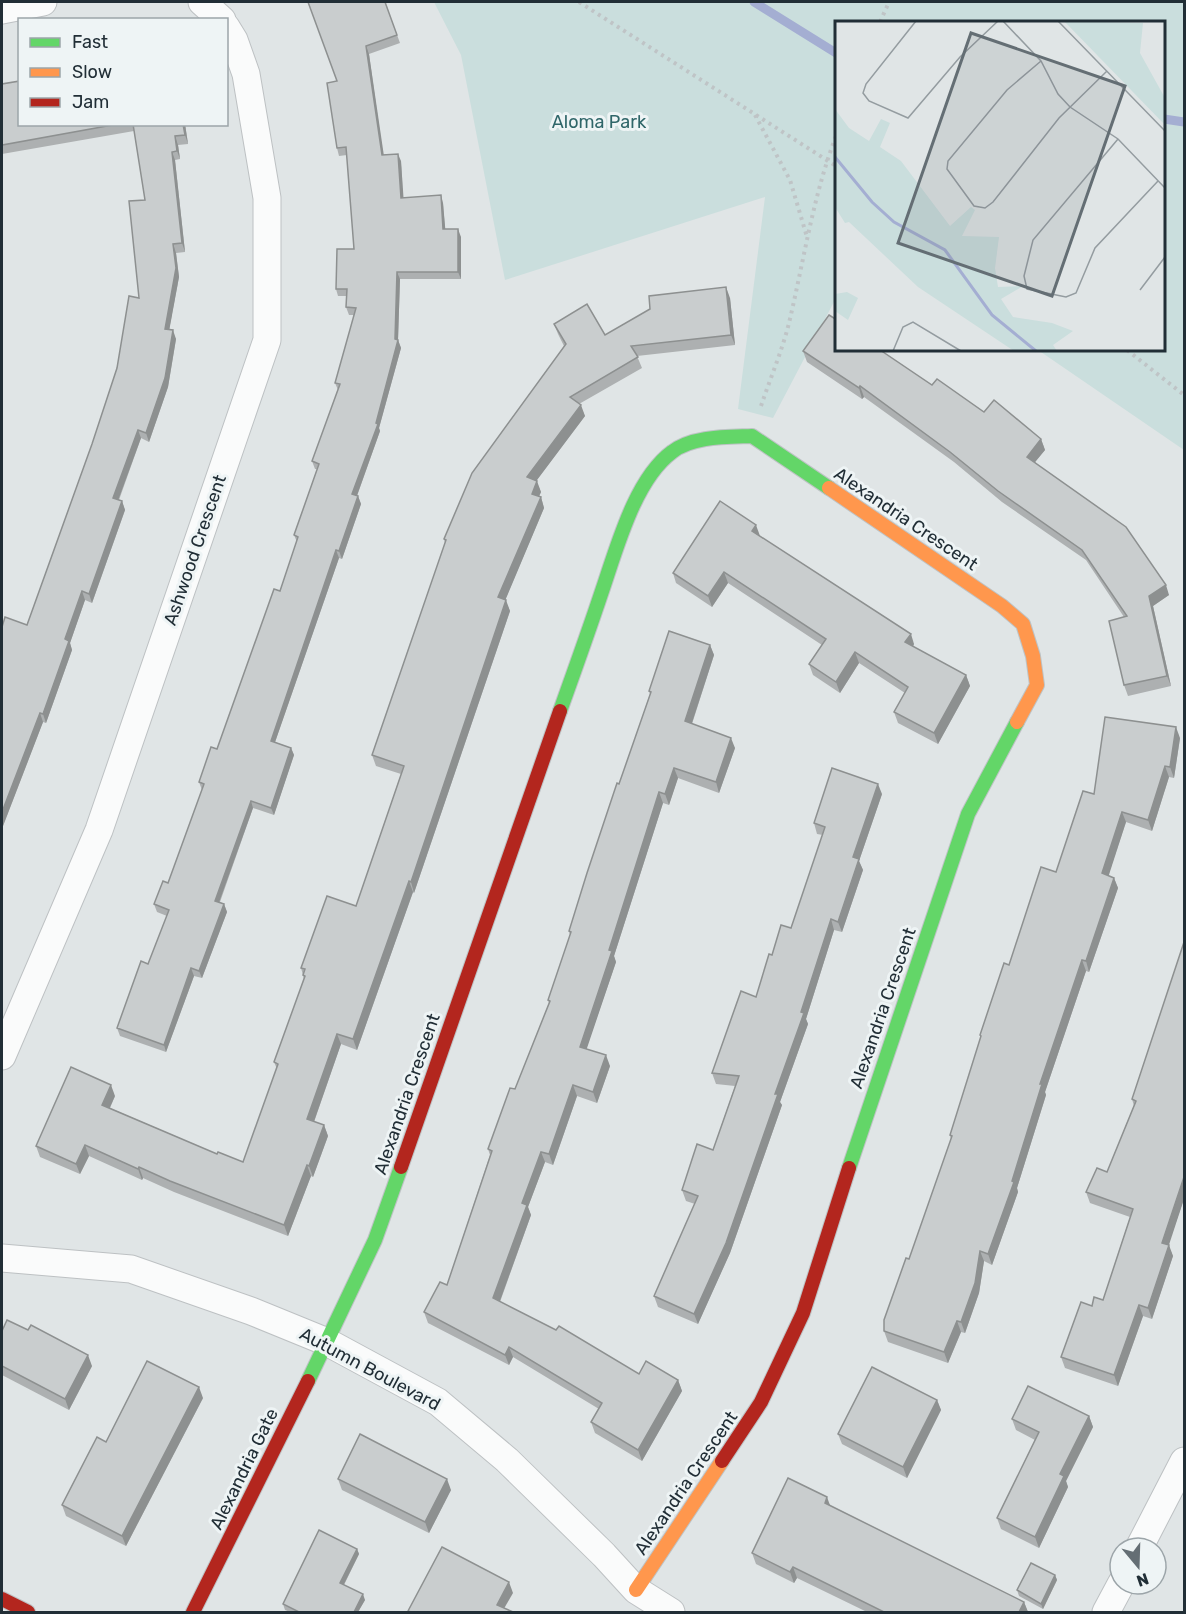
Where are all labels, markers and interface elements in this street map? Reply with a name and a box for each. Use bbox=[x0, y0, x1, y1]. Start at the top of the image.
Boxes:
legend bbox=[18, 18, 228, 126]
inset map bbox=[835, 21, 1165, 351]
text: Fast bbox=[72, 31, 108, 53]
text: Slow bbox=[72, 61, 112, 83]
text: Jam bbox=[72, 91, 109, 113]
park label: Aloma Park bbox=[552, 111, 647, 133]
street label: Alexandria Crescent bbox=[830, 463, 982, 575]
street label: Ashwood Crescent bbox=[159, 472, 231, 628]
street label: Alexandria Crescent bbox=[845, 925, 921, 1091]
street label: Alexandria Crescent bbox=[369, 1011, 445, 1177]
street label: Autumn Boulevard bbox=[296, 1323, 444, 1415]
street label: Alexandria Gate bbox=[205, 1405, 283, 1533]
street label: Alexandria Crescent bbox=[630, 1407, 742, 1559]
north arrow bbox=[1108, 1536, 1168, 1596]
text: N bbox=[1134, 1569, 1151, 1591]

